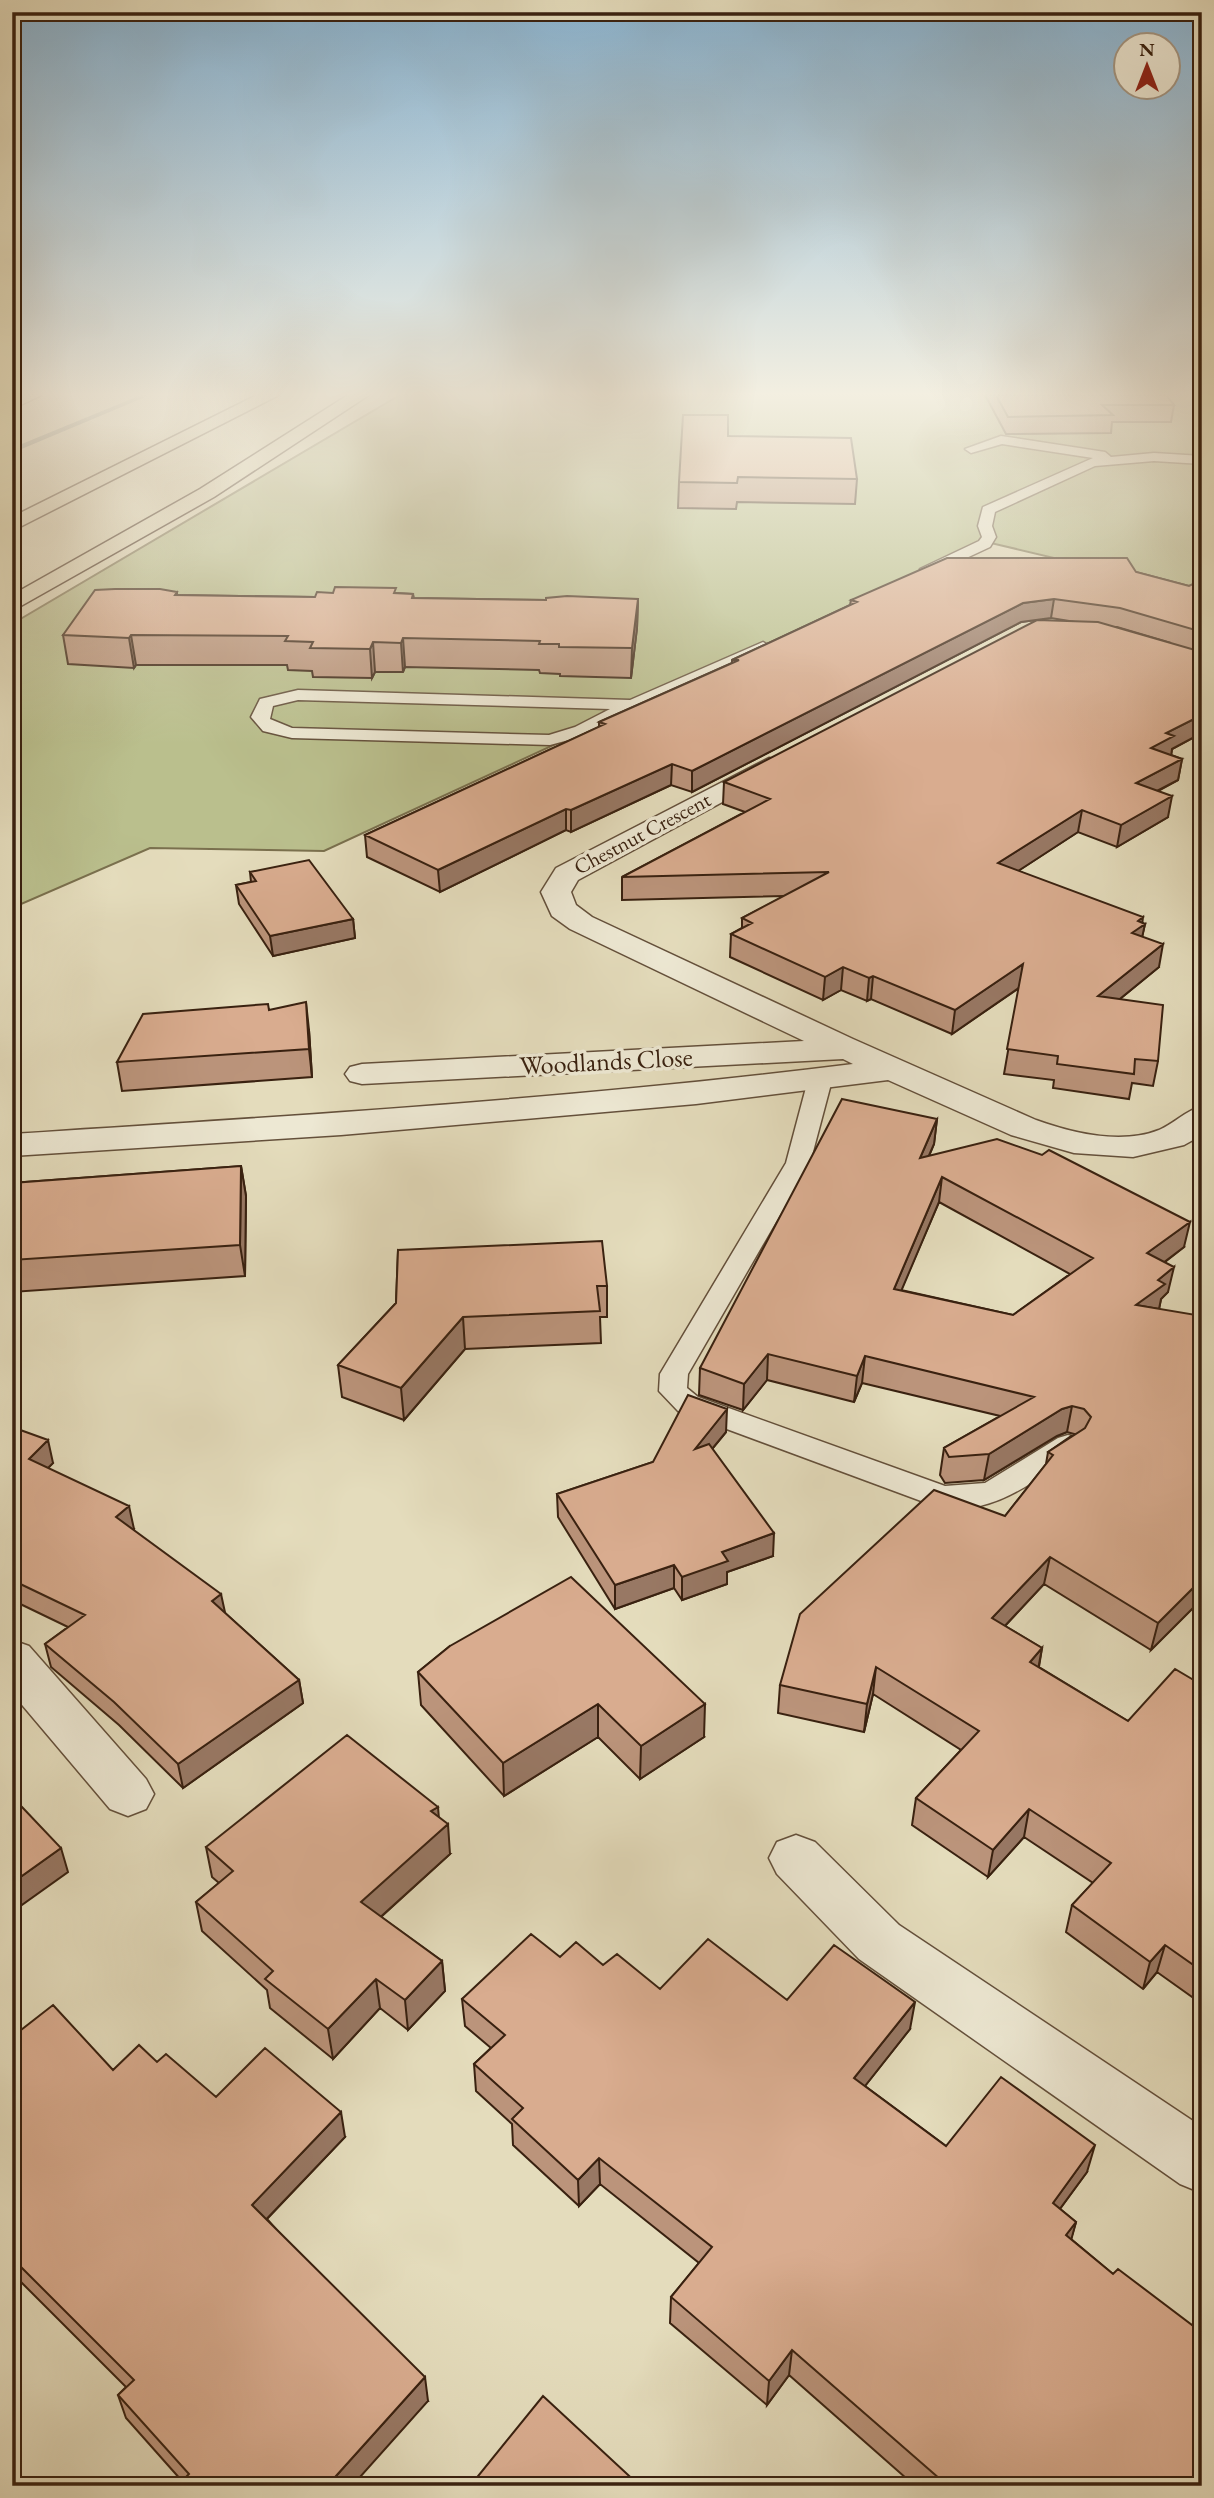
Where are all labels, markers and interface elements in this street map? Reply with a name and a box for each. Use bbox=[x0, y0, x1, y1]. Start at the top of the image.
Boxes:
north arrow bbox=[1112, 32, 1182, 102]
text: N bbox=[1139, 37, 1155, 62]
street label: Chestnut Crescent bbox=[569, 785, 715, 880]
street label: Woodlands Close bbox=[519, 1039, 693, 1083]

